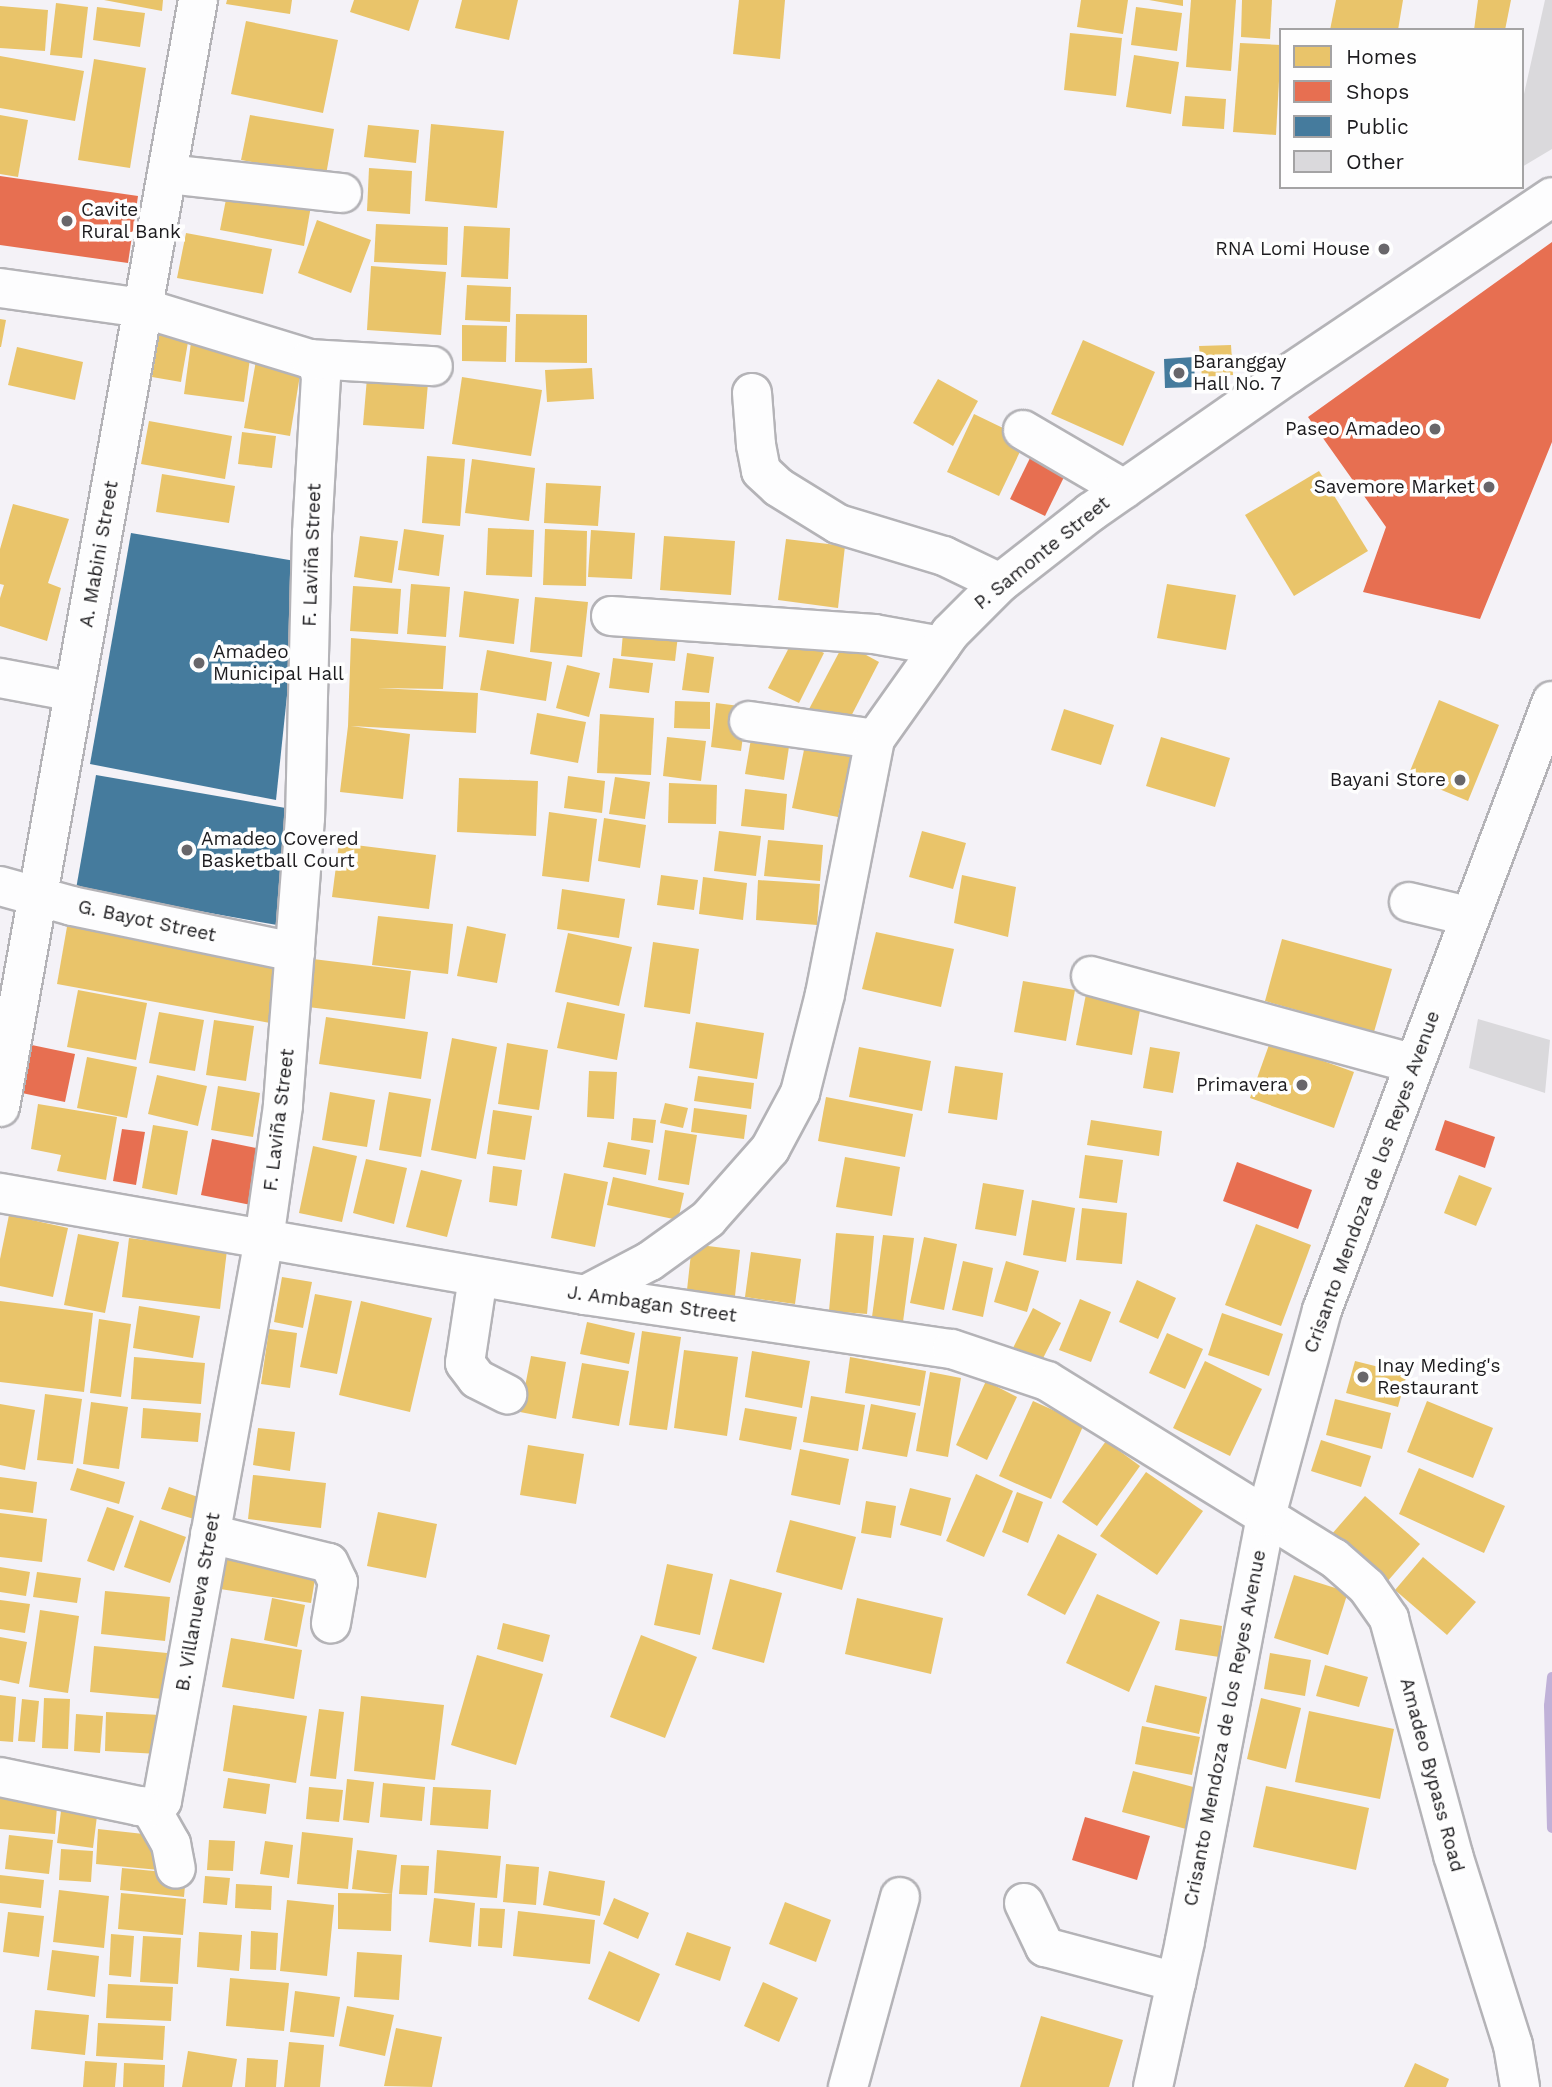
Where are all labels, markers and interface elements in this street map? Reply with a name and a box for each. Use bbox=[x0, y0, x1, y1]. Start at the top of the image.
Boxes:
legend bbox=[1279, 28, 1524, 189]
text: Homes bbox=[1346, 44, 1417, 69]
text: Shops bbox=[1346, 79, 1409, 104]
text: Public bbox=[1346, 114, 1409, 139]
text: Other bbox=[1346, 149, 1404, 174]
place label: Cavite Rural Bank bbox=[81, 199, 181, 243]
marker: Cavite Rural Bank bbox=[59, 213, 75, 229]
place label: RNA Lomi House bbox=[1214, 238, 1370, 260]
marker: RNA Lomi House bbox=[1376, 241, 1392, 257]
place label: Baranggay Hall No. 7 bbox=[1193, 351, 1286, 395]
marker: Baranggay Hall No. 7 bbox=[1171, 365, 1187, 381]
place label: Paseo Amadeo bbox=[1284, 418, 1421, 440]
marker: Paseo Amadeo bbox=[1427, 421, 1443, 437]
place label: Savemore Market bbox=[1314, 476, 1475, 498]
street label: A. Mabini Street bbox=[75, 479, 123, 629]
marker: Savemore Market bbox=[1481, 479, 1497, 495]
street label: F. Laviña Street bbox=[298, 483, 326, 627]
street label: P. Samonte Street bbox=[970, 491, 1114, 615]
place label: Amadeo Municipal Hall bbox=[213, 641, 344, 685]
marker: Amadeo Municipal Hall bbox=[191, 655, 207, 671]
place label: Bayani Store bbox=[1330, 769, 1446, 791]
marker: Bayani Store bbox=[1452, 772, 1468, 788]
place label: Amadeo Covered Basketball Court bbox=[201, 828, 359, 872]
marker: Amadeo Covered Basketball Court bbox=[179, 842, 195, 858]
street label: G. Bayot Street bbox=[76, 895, 218, 947]
street label: Crisanto Mendoza de los Reyes Avenue bbox=[1299, 1007, 1445, 1357]
street label: F. Laviña Street bbox=[259, 1047, 299, 1193]
place label: Primavera bbox=[1196, 1074, 1288, 1096]
marker: Primavera bbox=[1294, 1077, 1310, 1093]
street label: J. Ambagan Street bbox=[566, 1281, 738, 1327]
place label: Inay Meding's Restaurant bbox=[1377, 1355, 1501, 1399]
marker: Inay Meding's Restaurant bbox=[1355, 1369, 1371, 1385]
street label: B. Villanueva Street bbox=[171, 1510, 225, 1694]
street label: Crisanto Mendoza de los Reyes Avenue bbox=[1179, 1547, 1271, 1909]
street label: Amadeo Bypass Road bbox=[1395, 1675, 1469, 1875]

